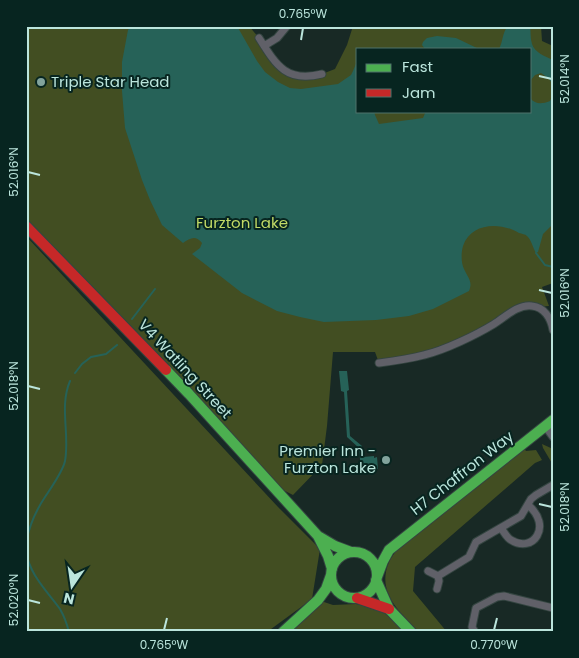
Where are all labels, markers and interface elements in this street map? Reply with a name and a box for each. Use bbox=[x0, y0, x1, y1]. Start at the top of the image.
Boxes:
text: 0.765°W bbox=[279, 5, 327, 22]
legend bbox=[356, 48, 532, 112]
text: 52.014°N bbox=[556, 54, 573, 104]
text: Fast bbox=[402, 56, 433, 77]
place label: Triple Star Head bbox=[51, 71, 170, 92]
marker: Triple Star Head bbox=[35, 76, 47, 88]
text: Jam bbox=[402, 82, 436, 103]
text: 52.016°N bbox=[5, 147, 22, 197]
park label: Furzton Lake bbox=[196, 212, 288, 233]
text: 52.016°N bbox=[556, 268, 573, 318]
street label: V4 Watling Street bbox=[134, 314, 237, 423]
text: 52.018°N bbox=[5, 361, 22, 411]
street label: H7 Chaffron Way bbox=[406, 425, 518, 520]
place label: Premier Inn - Furzton Lake bbox=[279, 440, 376, 478]
marker: Premier Inn - Furzton Lake bbox=[380, 454, 392, 466]
text: 52.018°N bbox=[556, 482, 573, 532]
north arrow bbox=[48, 560, 98, 610]
text: 52.020°N bbox=[5, 574, 22, 626]
text: N bbox=[62, 588, 76, 610]
text: 0.765°W bbox=[140, 636, 188, 653]
text: 0.770°W bbox=[470, 636, 518, 653]

